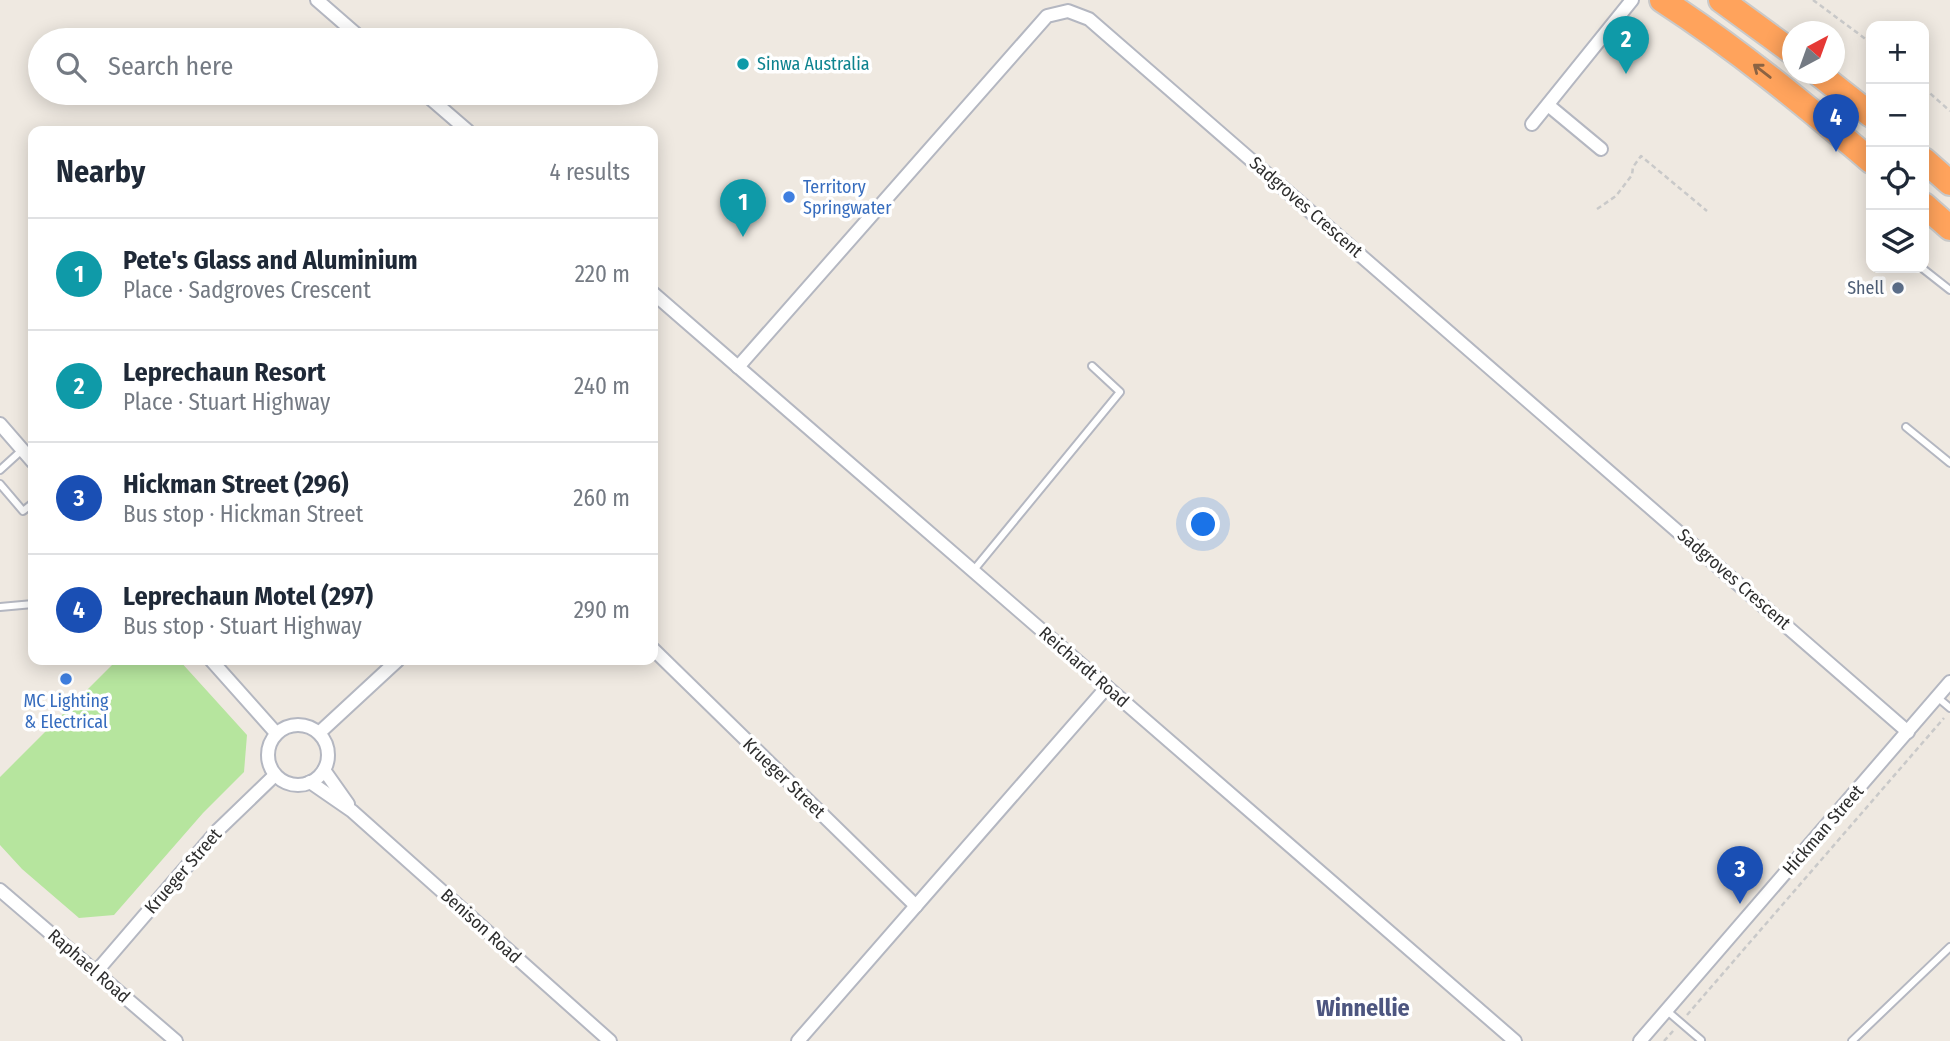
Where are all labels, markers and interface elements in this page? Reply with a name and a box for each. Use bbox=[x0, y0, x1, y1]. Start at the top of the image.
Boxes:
pin: 2 bbox=[1603, 16, 1649, 74]
north arrow bbox=[1782, 21, 1845, 84]
map controls bbox=[1866, 21, 1929, 273]
button: + bbox=[1866, 21, 1929, 84]
search box bbox=[28, 28, 658, 105]
icon: search bbox=[52, 48, 90, 86]
text: Search here bbox=[108, 51, 233, 82]
place label: Sinwa Australia bbox=[757, 53, 870, 75]
marker: Sinwa Australia bbox=[735, 56, 751, 72]
one-way arrow bbox=[1753, 64, 1771, 79]
button: − bbox=[1866, 84, 1929, 147]
pin: 4 bbox=[1813, 94, 1859, 152]
button: locate bbox=[1866, 147, 1929, 210]
street label: Sadgroves Crescent bbox=[1245, 152, 1367, 262]
text: Nearby bbox=[56, 154, 145, 190]
text: 4 results bbox=[549, 158, 630, 186]
place label: Territory Springwater bbox=[803, 176, 892, 219]
pin: 1 bbox=[720, 179, 766, 237]
marker: Territory Springwater bbox=[781, 189, 797, 205]
button: layers bbox=[1866, 210, 1929, 273]
text: Pete's Glass and Aluminium bbox=[123, 245, 418, 276]
text: 1 bbox=[74, 260, 84, 288]
text: 220 m bbox=[575, 260, 630, 288]
text: Place · Sadgroves Crescent bbox=[123, 276, 371, 304]
place label: Shell bbox=[1847, 277, 1884, 299]
marker: Shell bbox=[1890, 280, 1906, 296]
text: Leprechaun Resort bbox=[123, 357, 326, 388]
text: 2 bbox=[74, 372, 84, 400]
text: 240 m bbox=[574, 372, 630, 400]
text: Place · Stuart Highway bbox=[123, 388, 330, 416]
text: Hickman Street (296) bbox=[123, 469, 349, 500]
text: 3 bbox=[74, 484, 84, 512]
text: 260 m bbox=[573, 484, 630, 512]
text: Bus stop · Hickman Street bbox=[123, 500, 363, 528]
your location bbox=[1186, 507, 1220, 541]
street label: Sadgroves Crescent bbox=[1673, 524, 1795, 634]
text: Leprechaun Motel (297) bbox=[123, 581, 373, 612]
text: 4 bbox=[73, 596, 85, 624]
text: 290 m bbox=[574, 596, 630, 624]
text: Bus stop · Stuart Highway bbox=[123, 612, 362, 640]
street label: Reichardt Road bbox=[1035, 622, 1133, 712]
marker: MC Lighting & Electrical bbox=[58, 671, 74, 687]
place label: MC Lighting & Electrical bbox=[24, 690, 109, 733]
street label: Krueger Street bbox=[738, 733, 830, 823]
street label: Hickman Street bbox=[1778, 780, 1868, 880]
street label: Krueger Street bbox=[140, 824, 226, 918]
pin: 3 bbox=[1717, 846, 1763, 904]
street label: Benison Road bbox=[436, 884, 526, 968]
street label: Raphael Road bbox=[43, 924, 135, 1008]
district label: Winnellie bbox=[1316, 994, 1410, 1022]

